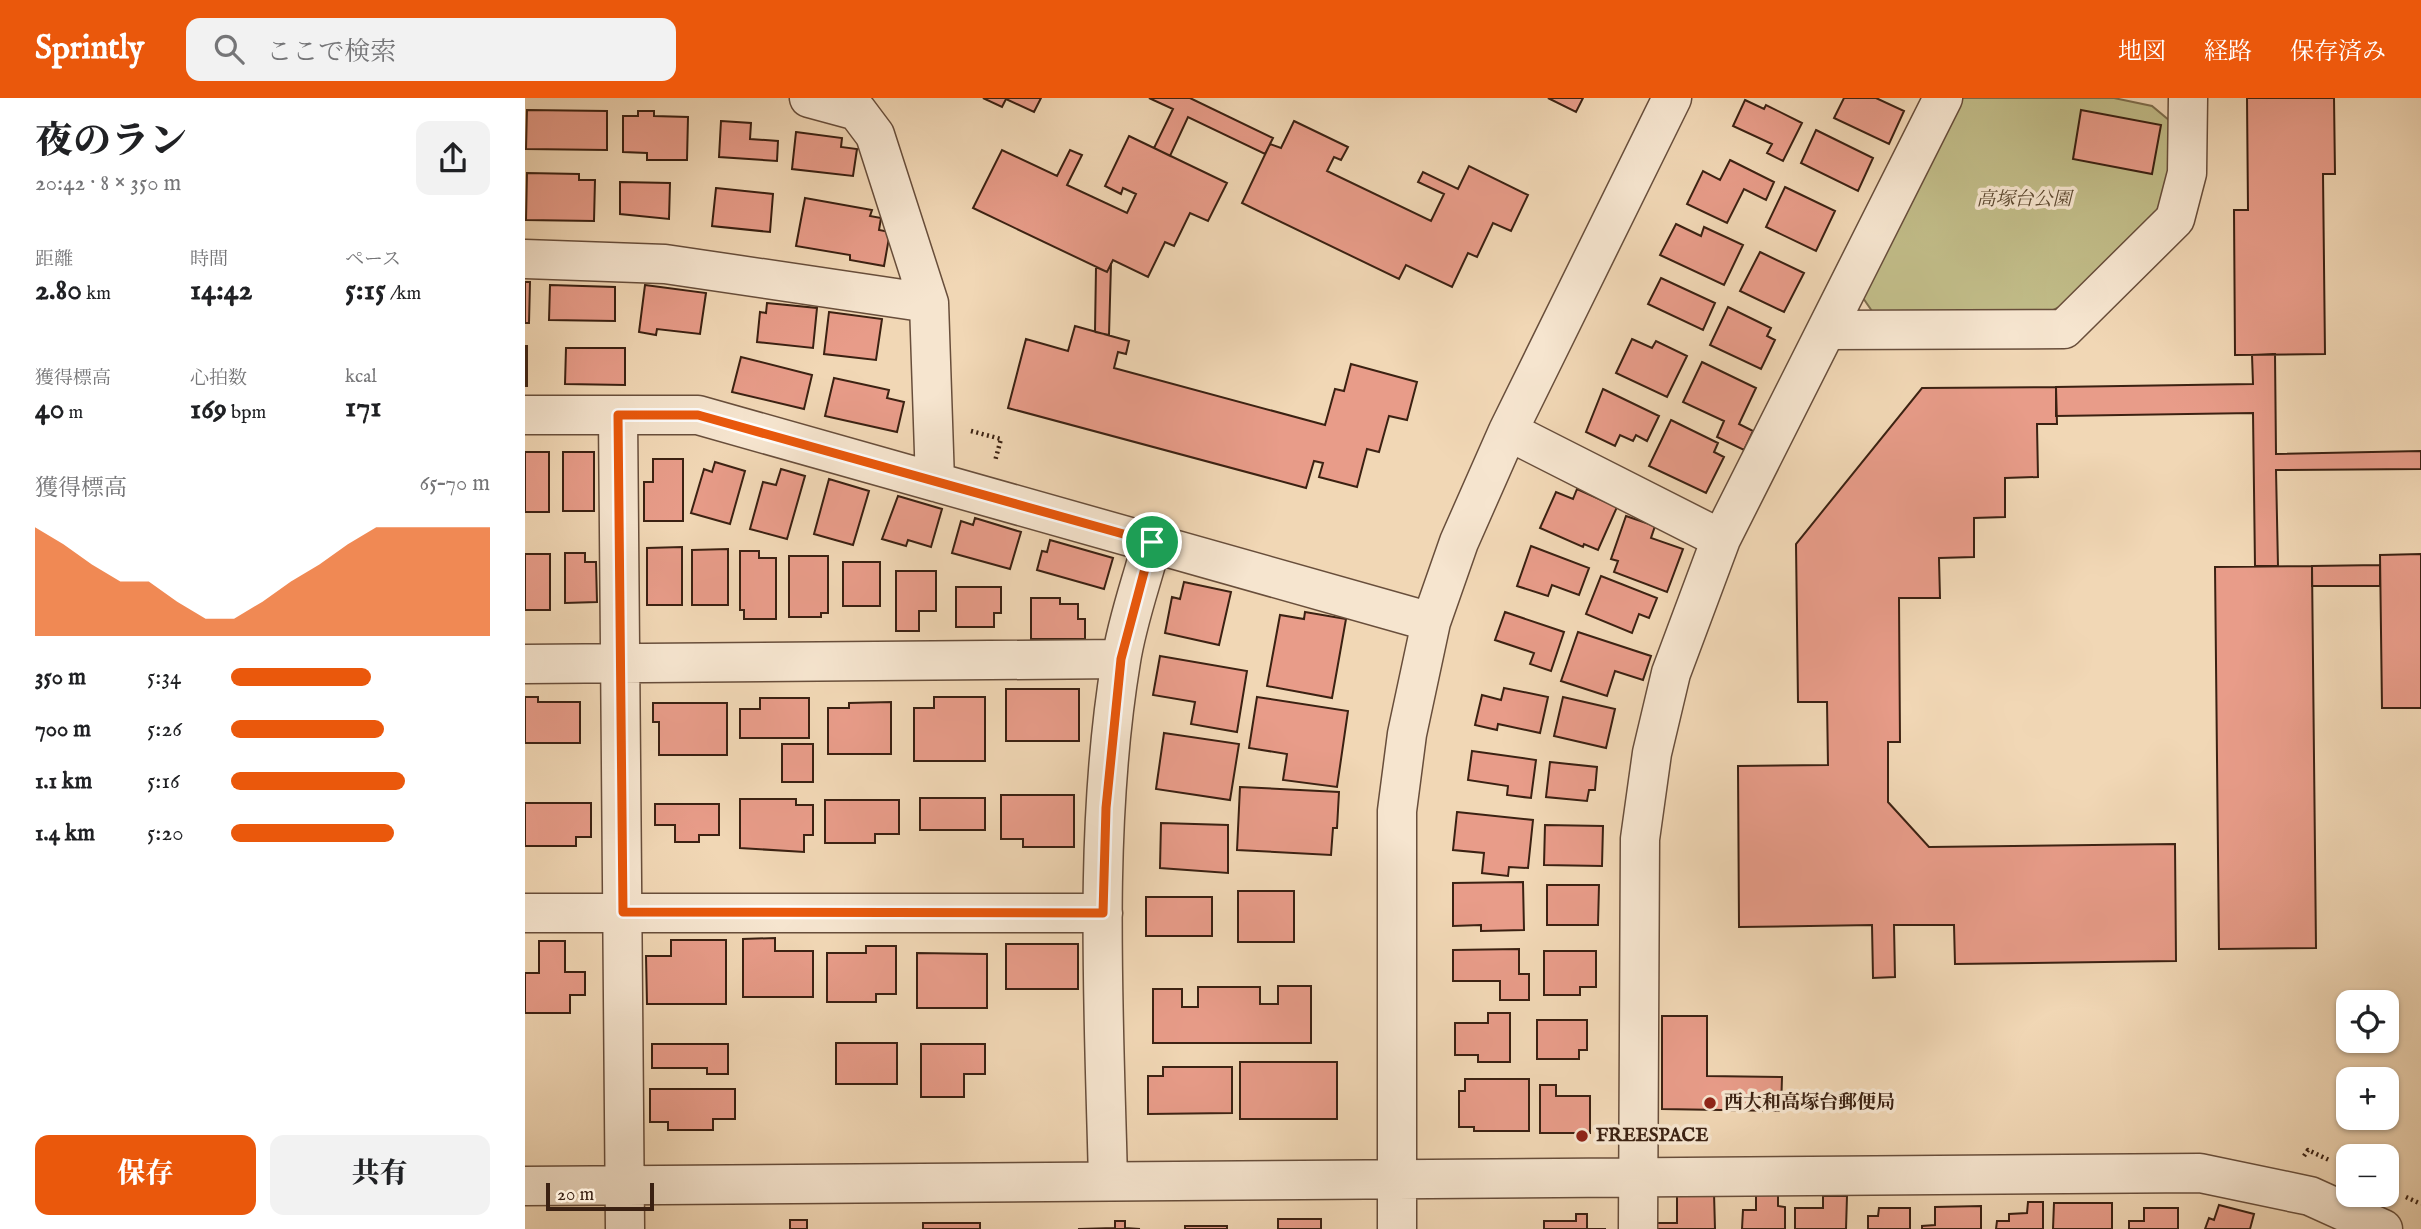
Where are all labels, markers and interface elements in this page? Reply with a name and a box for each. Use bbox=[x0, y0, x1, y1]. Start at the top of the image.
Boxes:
search box bbox=[186, 18, 676, 81]
text: Sprintly bbox=[35, 28, 144, 70]
icon: search bbox=[210, 30, 248, 68]
text: ここで検索 bbox=[266, 36, 396, 69]
text: 地図 bbox=[2118, 37, 2166, 68]
text: 経路 bbox=[2204, 37, 2252, 68]
text: 保存済み bbox=[2290, 37, 2386, 68]
text: 夜のラン bbox=[35, 119, 187, 167]
button: share bbox=[416, 121, 490, 195]
text: 20:42 · 8 × 350 m bbox=[35, 169, 181, 198]
park label: 高塚台公園 bbox=[1976, 188, 2074, 212]
text: 距離 bbox=[35, 248, 73, 272]
text: 時間 bbox=[190, 248, 228, 272]
text: ペース bbox=[345, 248, 401, 272]
text: 2.80 bbox=[35, 272, 82, 310]
text: 14:42 bbox=[190, 272, 253, 310]
text: 5:15 bbox=[345, 272, 386, 310]
text: km bbox=[82, 282, 111, 306]
text: /km bbox=[386, 282, 421, 306]
text: kcal bbox=[345, 365, 377, 389]
text: 獲得標高 bbox=[35, 367, 111, 391]
text: 心拍数 bbox=[190, 367, 247, 391]
text: 171 bbox=[345, 389, 381, 427]
text: 40 bbox=[35, 391, 64, 429]
text: 169 bbox=[190, 391, 227, 429]
text: m bbox=[64, 401, 83, 425]
text: bpm bbox=[227, 401, 266, 425]
text: 65–70 m bbox=[419, 469, 490, 498]
text: 獲得標高 bbox=[35, 474, 127, 503]
pin bbox=[1122, 512, 1182, 572]
icon: arrive bbox=[1133, 523, 1171, 561]
text: 350 m bbox=[35, 663, 86, 692]
text: 5:34 bbox=[147, 663, 181, 692]
text: 700 m bbox=[35, 715, 91, 744]
text: 5:26 bbox=[147, 715, 182, 744]
text: 1.1 km bbox=[35, 767, 92, 796]
text: 5:16 bbox=[147, 767, 180, 796]
text: 1.4 km bbox=[35, 819, 95, 848]
text: 5:20 bbox=[147, 819, 184, 848]
map controls bbox=[2336, 990, 2399, 1207]
button: locate bbox=[2336, 990, 2399, 1053]
button: + bbox=[2336, 1067, 2399, 1130]
place label: 西大和高塚台郵便局 bbox=[1724, 1091, 1895, 1115]
marker: 西大和高塚台郵便局 bbox=[1702, 1095, 1718, 1111]
place label: FREESPACE bbox=[1596, 1124, 1708, 1148]
marker: FREESPACE bbox=[1574, 1128, 1590, 1144]
button: 保存 bbox=[35, 1135, 256, 1215]
button: 共有 bbox=[270, 1135, 490, 1215]
button: − bbox=[2336, 1144, 2399, 1207]
scale bar bbox=[546, 1180, 655, 1212]
text: 20 m bbox=[557, 1183, 594, 1207]

